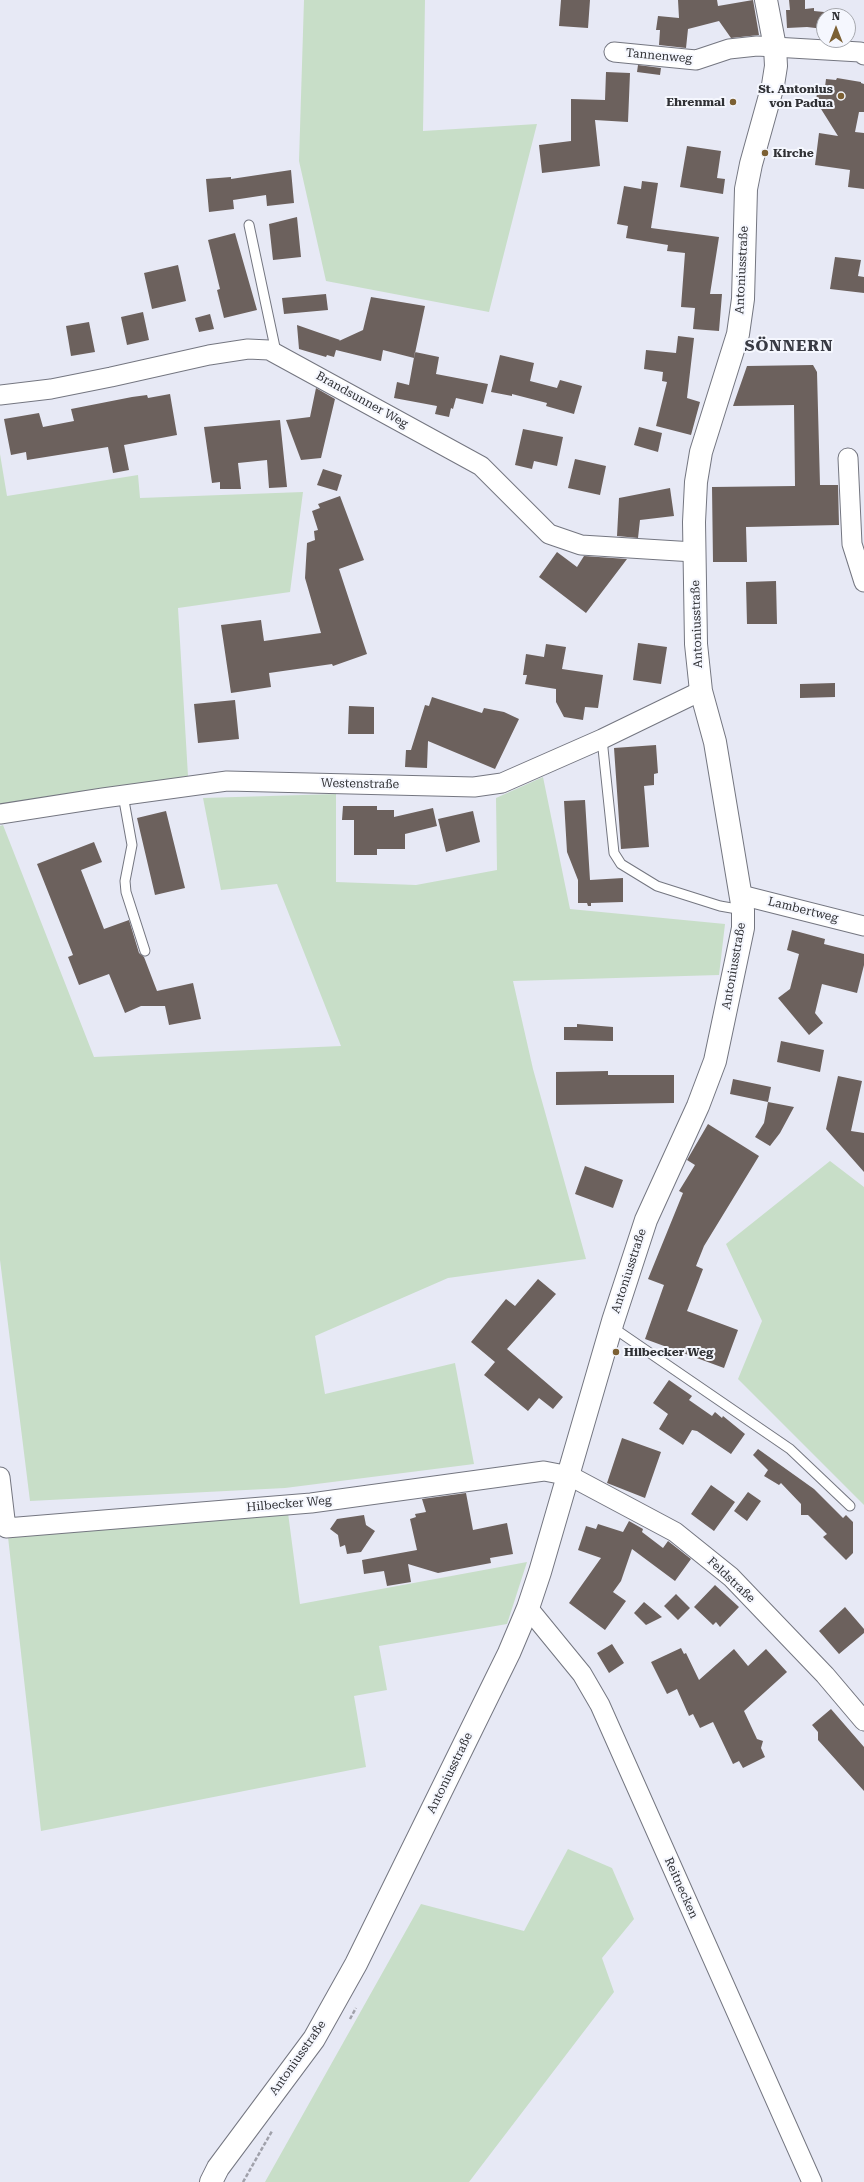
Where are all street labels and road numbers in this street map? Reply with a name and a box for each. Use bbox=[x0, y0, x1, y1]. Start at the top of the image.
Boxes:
street label: Tannenweg bbox=[625, 46, 693, 66]
street label: Antoniusstraße bbox=[733, 226, 751, 314]
street label: Brandsunner Weg bbox=[313, 369, 411, 431]
street label: Antoniusstraße bbox=[688, 580, 706, 668]
street label: Westenstraße bbox=[321, 776, 399, 792]
street label: Lambertweg bbox=[766, 894, 840, 926]
street label: Antoniusstraße bbox=[719, 921, 749, 1011]
street label: Antoniusstraße bbox=[609, 1227, 649, 1315]
street label: Hilbecker Weg bbox=[246, 1493, 332, 1515]
street label: Feldstraße bbox=[704, 1554, 758, 1606]
street label: Antoniusstraße bbox=[424, 1730, 476, 1816]
street label: Reitnecken bbox=[661, 1855, 701, 1921]
street label: Antoniusstraße bbox=[267, 2018, 329, 2098]

